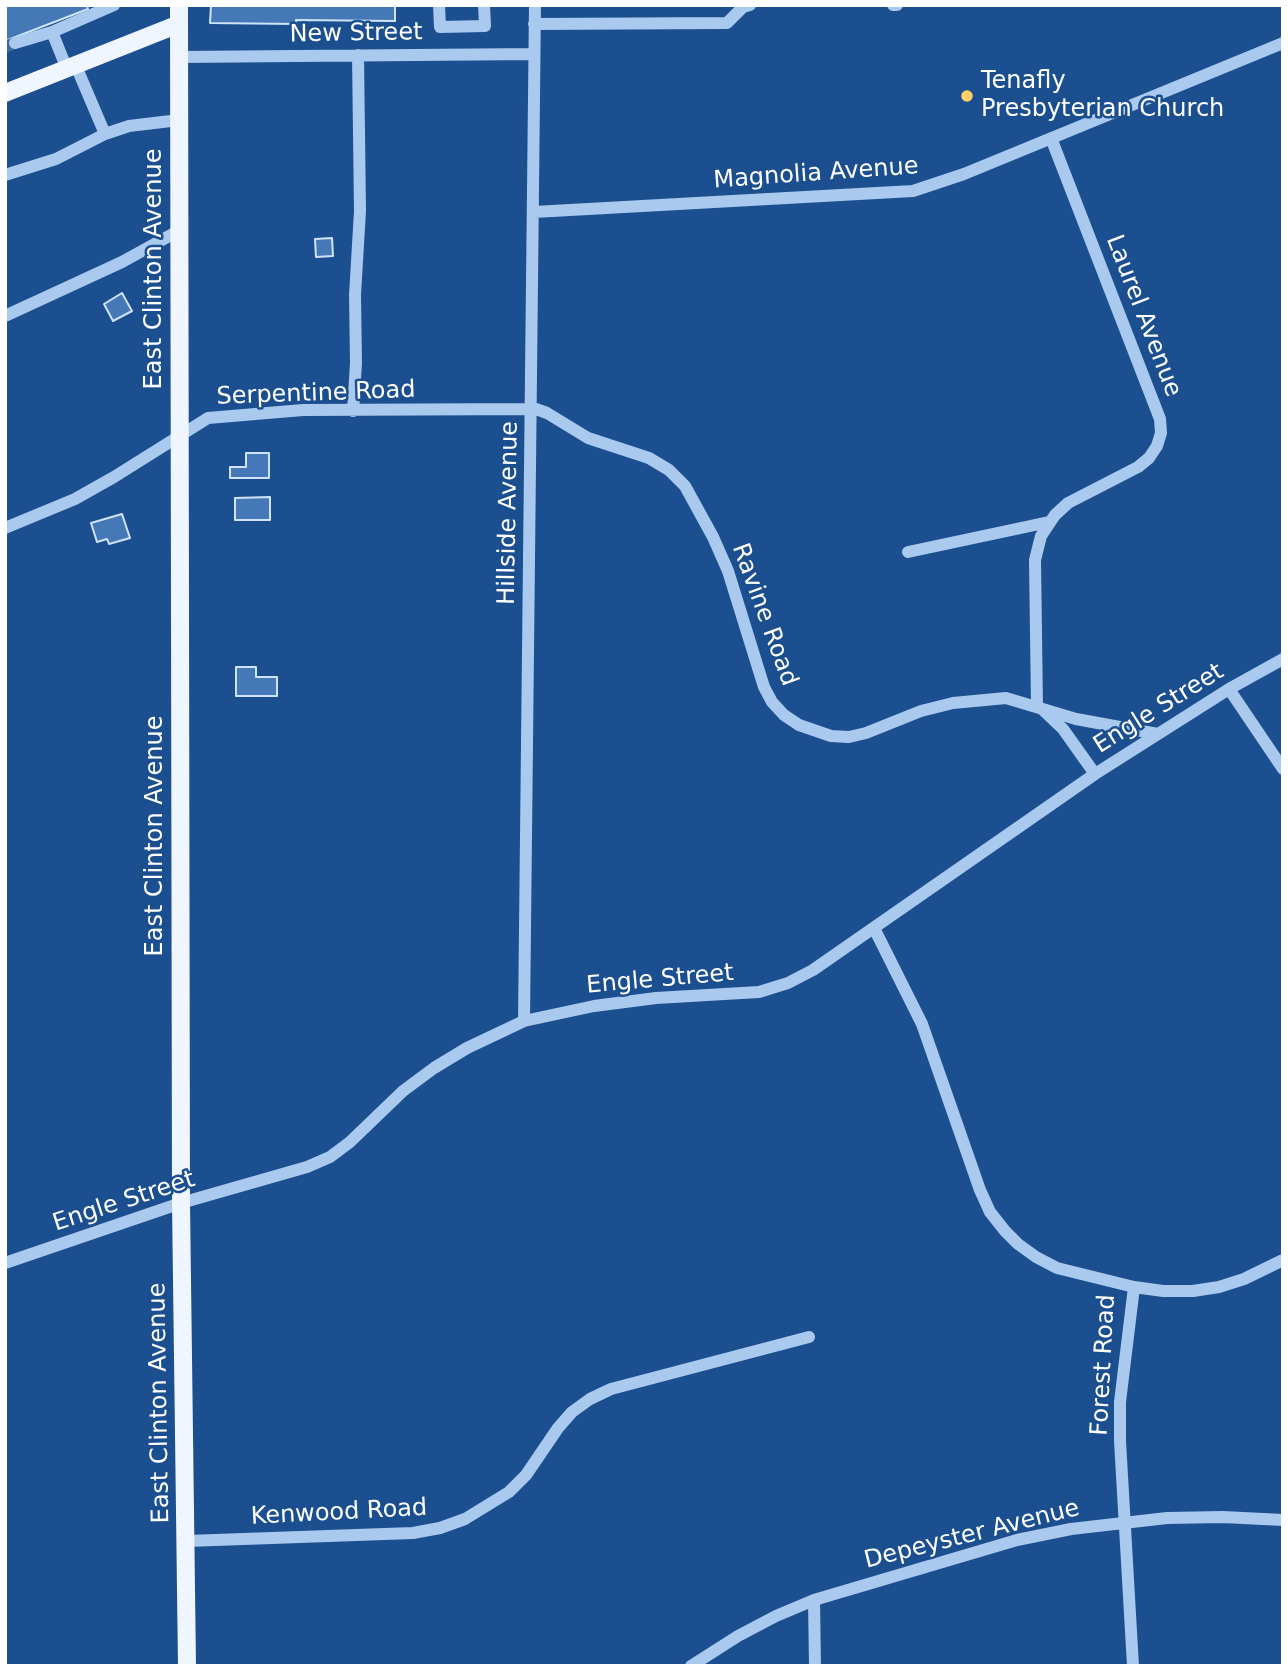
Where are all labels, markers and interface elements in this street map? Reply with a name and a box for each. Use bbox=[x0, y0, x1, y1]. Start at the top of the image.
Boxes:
street label: New Street bbox=[289, 18, 423, 50]
place label: Tenafly Presbyterian Church bbox=[981, 68, 1224, 124]
marker: Tenafly Presbyterian Church bbox=[959, 88, 975, 104]
street label: East Clinton Avenue bbox=[141, 149, 169, 389]
street label: Magnolia Avenue bbox=[713, 152, 919, 196]
street label: Laurel Avenue bbox=[1099, 231, 1187, 401]
street label: Serpentine Road bbox=[216, 376, 416, 412]
street label: Hillside Avenue bbox=[493, 421, 525, 605]
street label: Ravine Road bbox=[725, 540, 803, 690]
street label: Engle Street bbox=[1089, 658, 1229, 760]
street label: East Clinton Avenue bbox=[142, 716, 170, 956]
street label: Engle Street bbox=[585, 959, 735, 1001]
street label: Engle Street bbox=[49, 1165, 199, 1239]
street label: East Clinton Avenue bbox=[144, 1282, 176, 1524]
street label: Forest Road bbox=[1086, 1294, 1122, 1436]
street label: Kenwood Road bbox=[250, 1494, 428, 1532]
street label: Depeyster Avenue bbox=[861, 1494, 1083, 1576]

